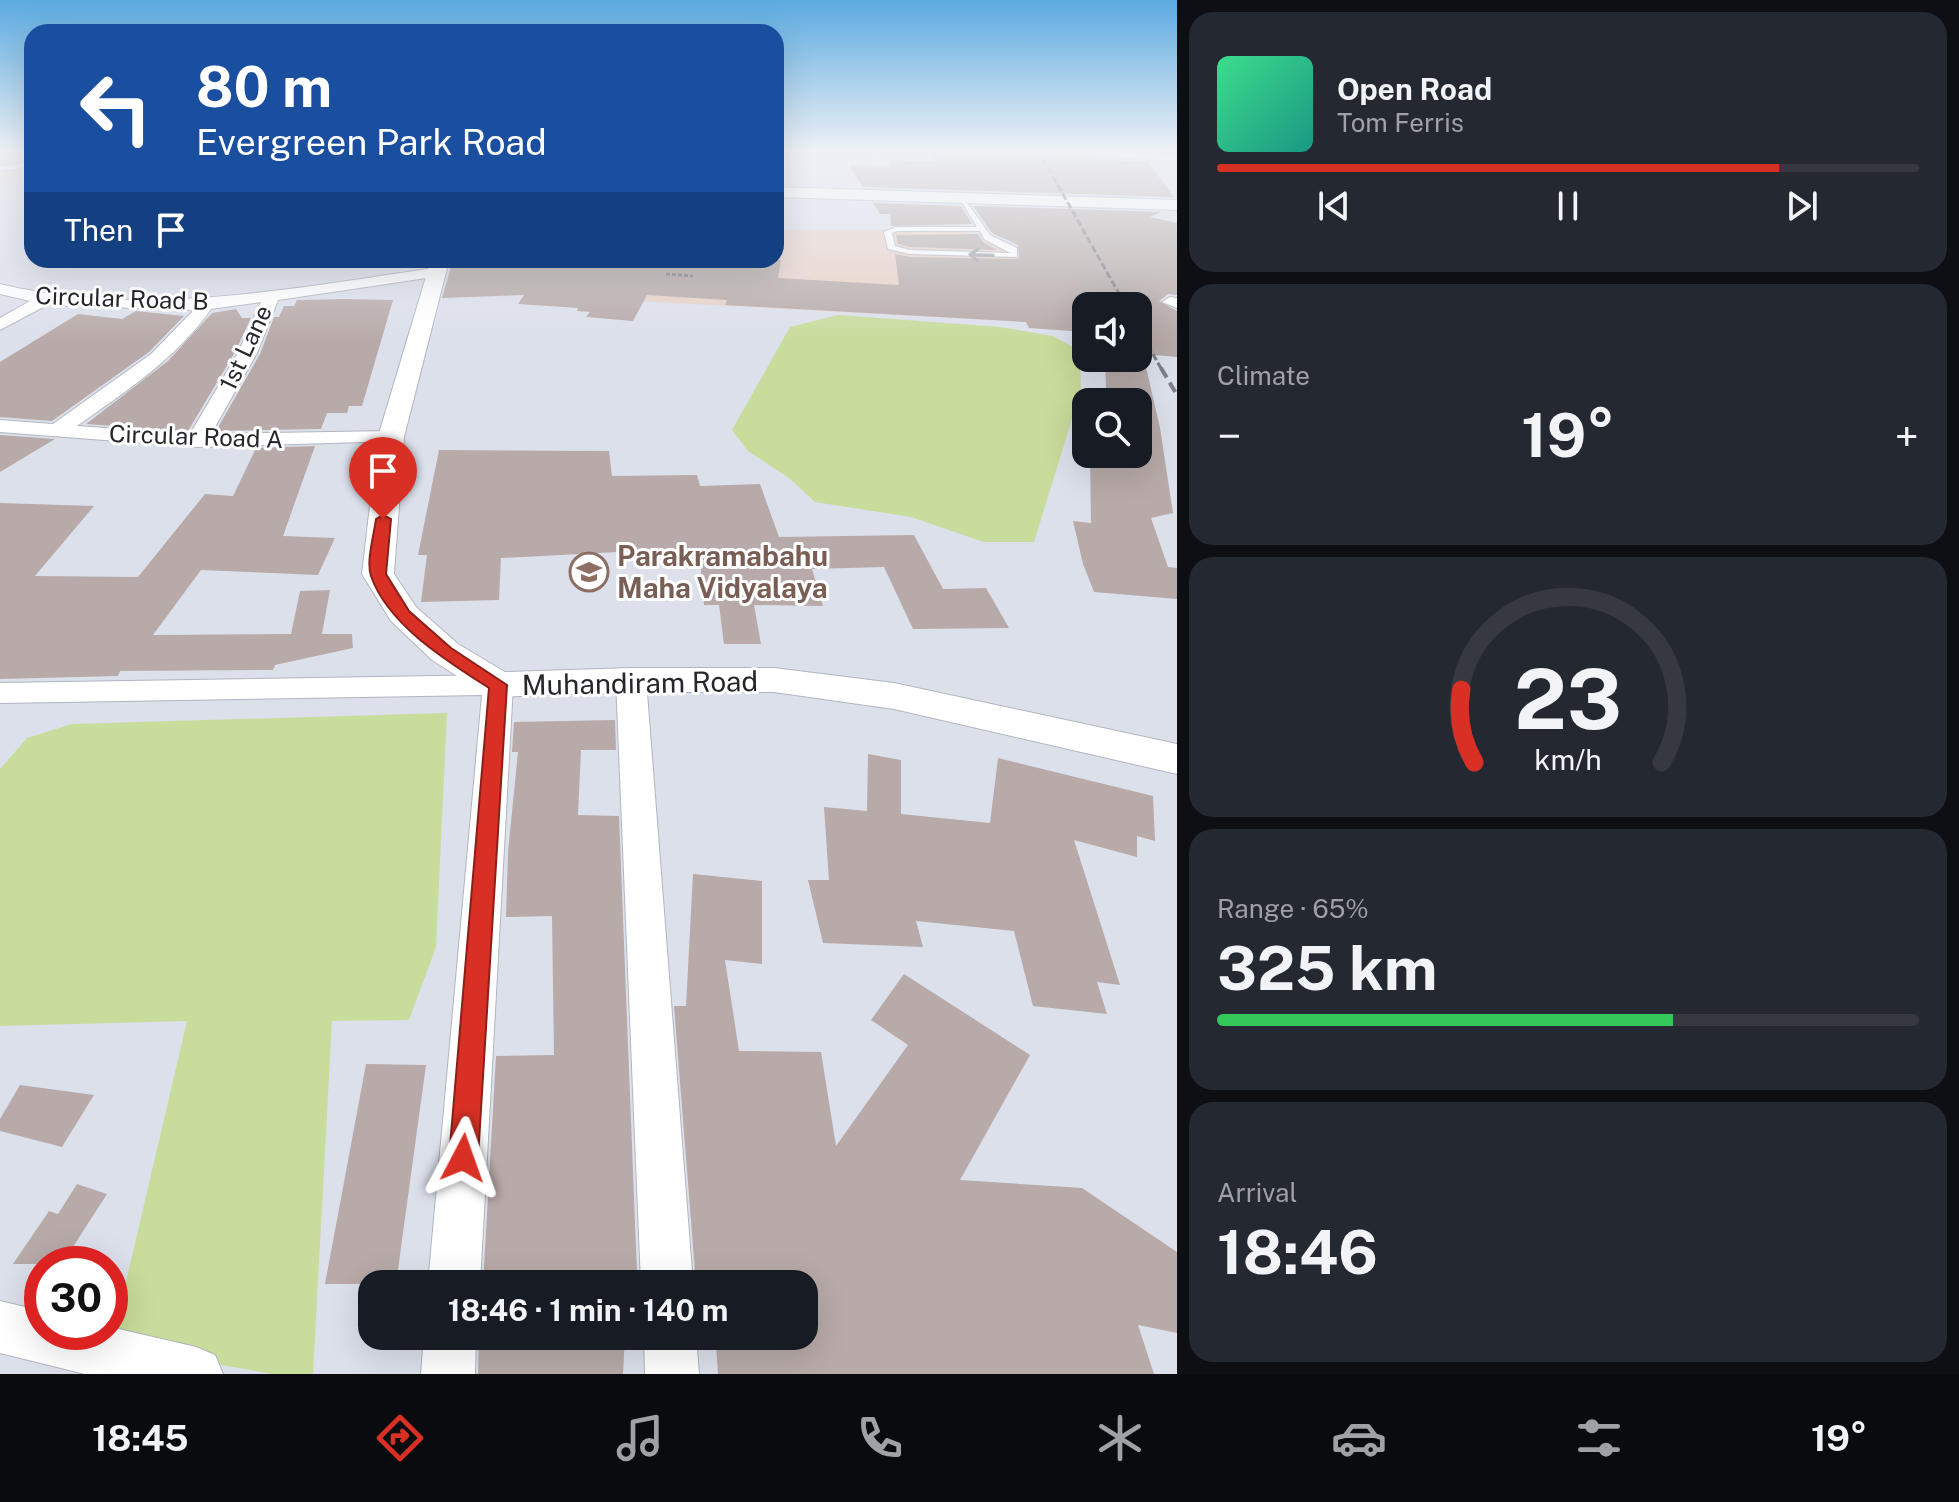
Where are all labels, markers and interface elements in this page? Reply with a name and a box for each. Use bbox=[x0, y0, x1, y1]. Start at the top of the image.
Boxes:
text: 80 m bbox=[196, 54, 332, 120]
icon: left bbox=[64, 56, 168, 160]
text: Open Road bbox=[1337, 71, 1492, 107]
text: Tom Ferris bbox=[1337, 107, 1464, 138]
text: Evergreen Park Road bbox=[196, 121, 547, 163]
icon: previous bbox=[1312, 184, 1356, 228]
icon: pause bbox=[1546, 184, 1590, 228]
icon: next bbox=[1780, 184, 1824, 228]
icon: arrive bbox=[149, 208, 193, 252]
text: Then bbox=[64, 212, 133, 248]
one-way arrow bbox=[968, 247, 995, 262]
street label: Circular Road B bbox=[35, 281, 209, 315]
map controls bbox=[1072, 292, 1152, 468]
button: sound bbox=[1072, 292, 1152, 372]
street label: 1st Lane bbox=[213, 300, 277, 395]
text: Climate bbox=[1217, 360, 1310, 391]
button: search bbox=[1072, 388, 1152, 468]
text: 19° bbox=[1521, 400, 1615, 471]
text: − bbox=[1217, 410, 1241, 462]
text: + bbox=[1895, 410, 1919, 462]
street label: Circular Road A bbox=[108, 419, 284, 453]
pin bbox=[349, 437, 417, 519]
icon: arrive bbox=[361, 449, 405, 493]
place label: Parakramabahu Maha Vidyalaya bbox=[617, 539, 828, 604]
school or university icon: Parakramabahu Maha Vidyalaya bbox=[568, 551, 610, 593]
text: 23 bbox=[1514, 650, 1622, 748]
street label: Muhandiram Road bbox=[522, 664, 758, 701]
text: km/h bbox=[1534, 743, 1602, 776]
text: Range · 65% bbox=[1217, 893, 1369, 924]
text: 325 km bbox=[1217, 933, 1438, 1004]
position arrow bbox=[421, 1116, 505, 1200]
text: Arrival bbox=[1217, 1177, 1297, 1208]
text: 18:46 bbox=[1217, 1217, 1378, 1288]
speed limit sign: 30 bbox=[24, 1246, 128, 1350]
text: 18:46 · 1 min · 140 m bbox=[448, 1292, 728, 1328]
icon: directions bbox=[372, 1410, 428, 1466]
icon: music bbox=[612, 1410, 668, 1466]
icon: phone bbox=[852, 1410, 908, 1466]
icon: climate bbox=[1092, 1410, 1148, 1466]
icon: car bbox=[1331, 1410, 1387, 1466]
icon: filters bbox=[1571, 1410, 1627, 1466]
text: 18:45 bbox=[92, 1417, 189, 1459]
text: 19° bbox=[1811, 1417, 1867, 1459]

